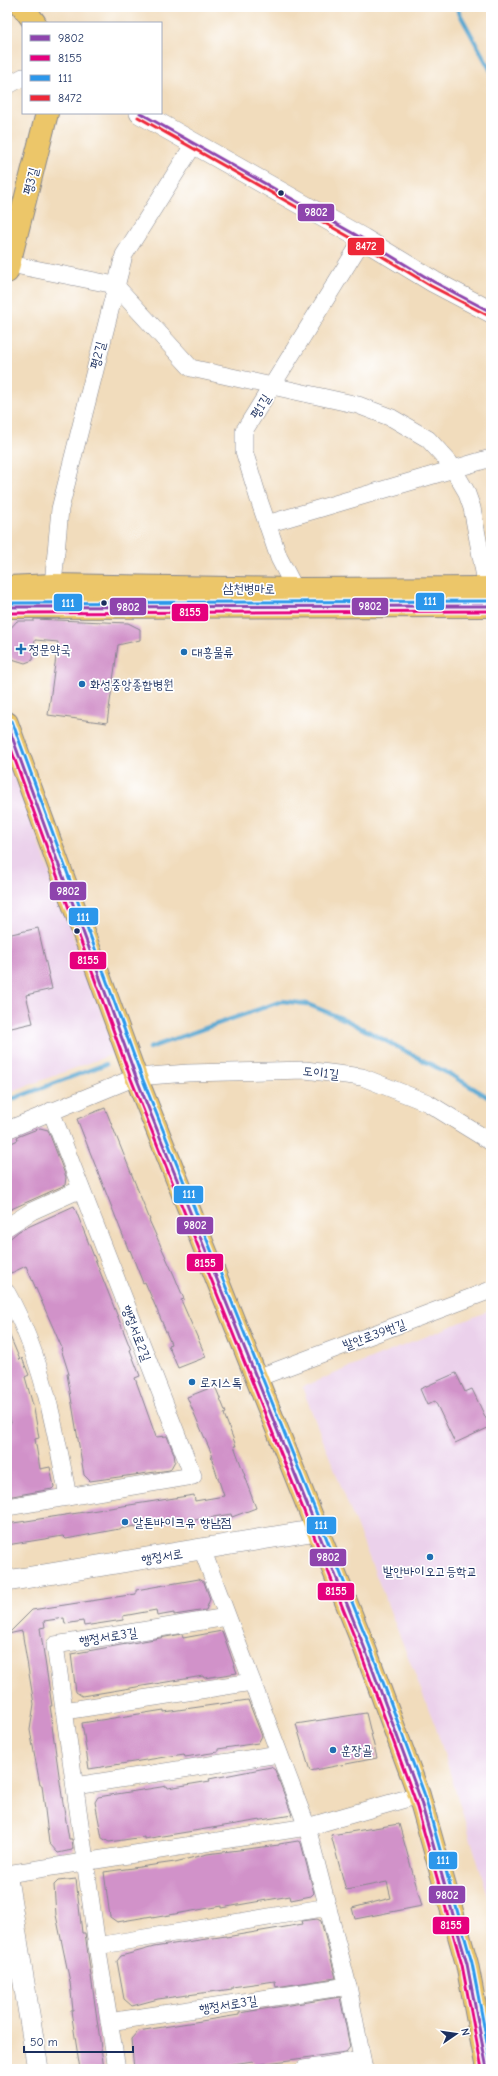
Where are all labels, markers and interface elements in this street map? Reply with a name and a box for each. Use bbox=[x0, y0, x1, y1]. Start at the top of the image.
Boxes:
legend bbox=[22, 22, 162, 114]
text: 9802 bbox=[58, 31, 84, 45]
text: 8155 bbox=[58, 51, 82, 65]
text: 111 bbox=[58, 71, 73, 85]
text: 8472 bbox=[58, 91, 82, 105]
street label: 평3길 bbox=[20, 166, 41, 196]
unlabelled marker bbox=[276, 188, 286, 198]
line badge: 9802 bbox=[297, 203, 335, 222]
text: 9802 bbox=[304, 206, 328, 219]
line badge: 8472 bbox=[347, 237, 385, 256]
text: 8472 bbox=[355, 240, 377, 253]
street label: 평2길 bbox=[87, 340, 108, 370]
street label: 평1길 bbox=[247, 391, 274, 421]
street label: 삼천병마로 bbox=[223, 581, 275, 596]
line badge: 111 bbox=[415, 592, 445, 611]
line badge: 111 bbox=[53, 593, 83, 612]
text: 111 bbox=[424, 595, 436, 608]
text: 111 bbox=[62, 597, 74, 610]
line badge: 9802 bbox=[109, 597, 147, 616]
line badge: 9802 bbox=[351, 597, 389, 616]
unlabelled marker bbox=[99, 598, 109, 608]
text: 9802 bbox=[358, 600, 382, 613]
text: 9802 bbox=[116, 601, 140, 614]
line badge: 8155 bbox=[171, 603, 209, 622]
text: 8155 bbox=[179, 606, 201, 619]
place label: 정문약국 bbox=[29, 642, 71, 657]
marker: 정문약국 bbox=[16, 644, 26, 654]
place label: 대흥물류 bbox=[192, 645, 234, 660]
marker: 대흥물류 bbox=[179, 647, 189, 657]
place label: 화성중앙종합병원 bbox=[90, 677, 174, 692]
marker: 화성중앙종합병원 bbox=[77, 679, 87, 689]
line badge: 9802 bbox=[49, 881, 87, 901]
text: 9802 bbox=[56, 885, 80, 898]
line badge: 111 bbox=[68, 907, 99, 926]
text: 111 bbox=[77, 911, 89, 924]
unlabelled marker bbox=[72, 926, 82, 936]
line badge: 8155 bbox=[69, 951, 107, 970]
text: 8155 bbox=[77, 954, 99, 967]
street label: 도이1길 bbox=[302, 1063, 340, 1082]
line badge: 111 bbox=[173, 1185, 204, 1204]
text: 111 bbox=[183, 1188, 195, 1201]
line badge: 9802 bbox=[176, 1216, 214, 1235]
text: 9802 bbox=[183, 1219, 207, 1232]
line badge: 8155 bbox=[186, 1253, 224, 1272]
text: 8155 bbox=[194, 1257, 216, 1270]
street label: 행정서로2길 bbox=[119, 1303, 154, 1363]
street label: 발안로39번길 bbox=[341, 1316, 408, 1353]
place label: 로지스톡 bbox=[200, 1375, 242, 1390]
marker: 로지스톡 bbox=[187, 1377, 197, 1387]
place label: 알톤바이크유 향남점 bbox=[133, 1515, 232, 1530]
line badge: 111 bbox=[306, 1516, 337, 1535]
marker: 알톤바이크유 향남점 bbox=[120, 1517, 130, 1527]
text: 111 bbox=[315, 1519, 327, 1532]
street label: 행정서로 bbox=[140, 1546, 184, 1567]
line badge: 9802 bbox=[309, 1548, 347, 1567]
text: 9802 bbox=[316, 1551, 340, 1564]
marker: 발안바이오고등학교 bbox=[425, 1552, 435, 1562]
place label: 발안바이오고등학교 bbox=[383, 1564, 477, 1579]
line badge: 8155 bbox=[317, 1582, 355, 1601]
text: 8155 bbox=[325, 1585, 347, 1598]
street label: 행정서로3길 bbox=[78, 1624, 138, 1649]
place label: 훈장골 bbox=[341, 1743, 372, 1758]
marker: 훈장골 bbox=[328, 1745, 338, 1755]
line badge: 111 bbox=[428, 1851, 458, 1870]
text: 111 bbox=[437, 1854, 449, 1867]
line badge: 9802 bbox=[428, 1885, 466, 1904]
text: 9802 bbox=[435, 1889, 459, 1902]
line badge: 8155 bbox=[432, 1916, 470, 1935]
text: 8155 bbox=[440, 1919, 462, 1932]
street label: 행정서로3길 bbox=[198, 1992, 258, 2017]
north arrow bbox=[436, 2014, 476, 2054]
text: N bbox=[458, 2027, 472, 2037]
scale bar bbox=[24, 2028, 133, 2054]
text: 50 m bbox=[30, 2035, 58, 2049]

